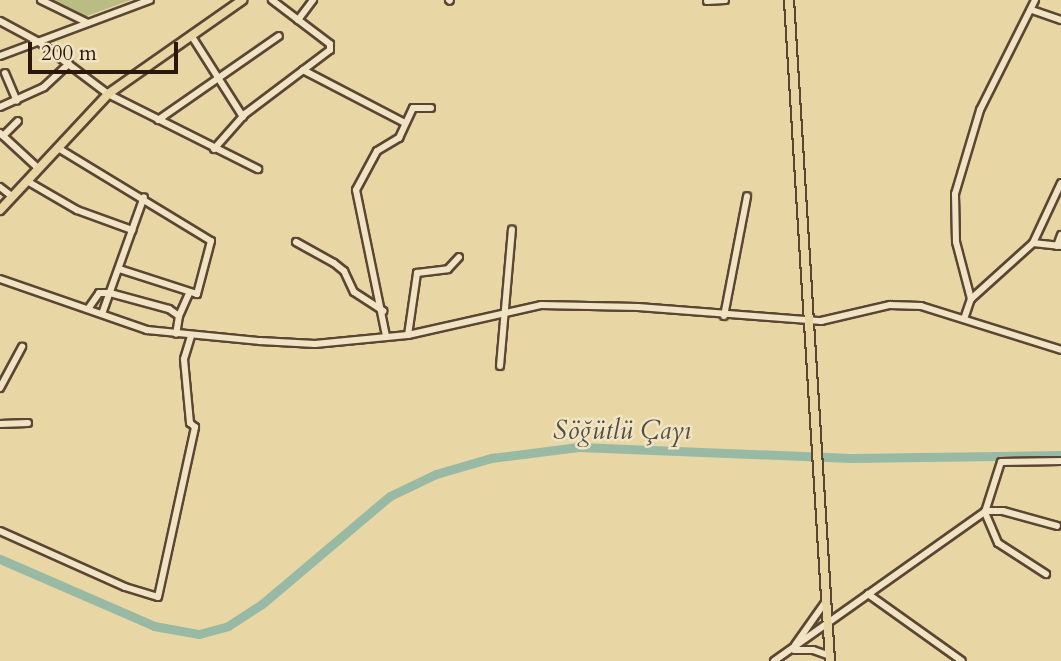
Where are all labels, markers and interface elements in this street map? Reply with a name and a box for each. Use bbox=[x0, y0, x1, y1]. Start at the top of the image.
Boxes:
scale bar bbox=[32, 28, 182, 72]
text: 200 m bbox=[41, 39, 97, 68]
water label: Söğütlü Çayı bbox=[553, 415, 691, 447]

